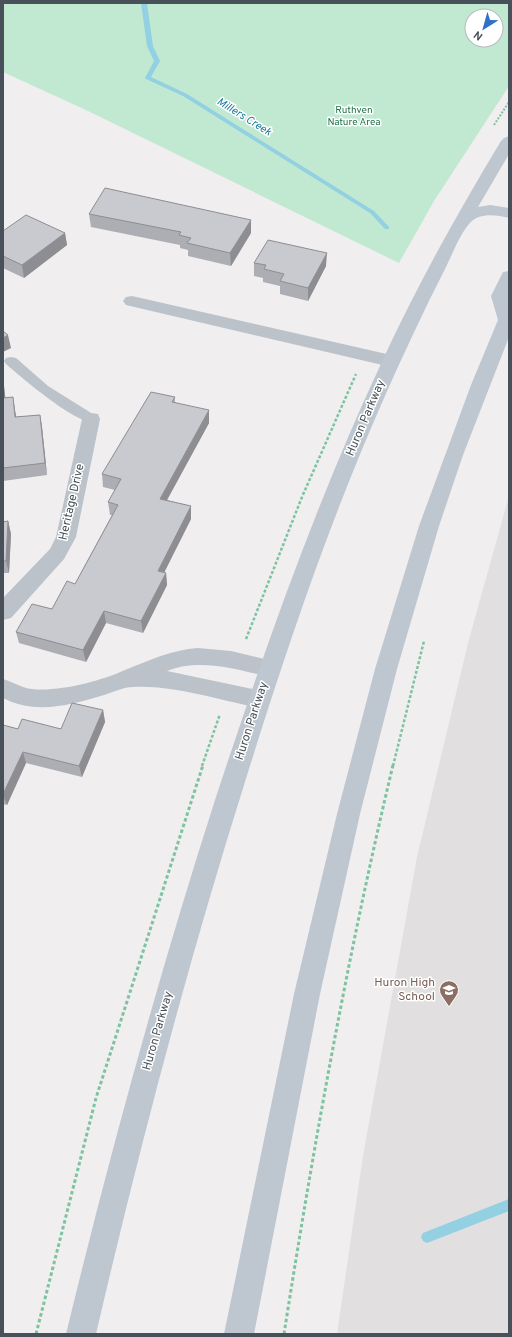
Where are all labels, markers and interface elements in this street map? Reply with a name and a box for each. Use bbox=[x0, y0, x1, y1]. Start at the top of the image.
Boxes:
north arrow bbox=[464, 8, 504, 48]
text: N bbox=[471, 27, 486, 43]
water label: Millers Creek bbox=[214, 95, 274, 140]
park label: Ruthven Nature Area bbox=[327, 104, 381, 129]
street label: Huron Parkway bbox=[343, 377, 389, 459]
street label: Heritage Drive bbox=[55, 462, 89, 542]
street label: Huron Parkway bbox=[232, 680, 272, 762]
place label: Huron High School bbox=[374, 975, 435, 1005]
school or university icon: Huron High School bbox=[438, 979, 460, 1007]
street label: Huron Parkway bbox=[139, 990, 177, 1072]

